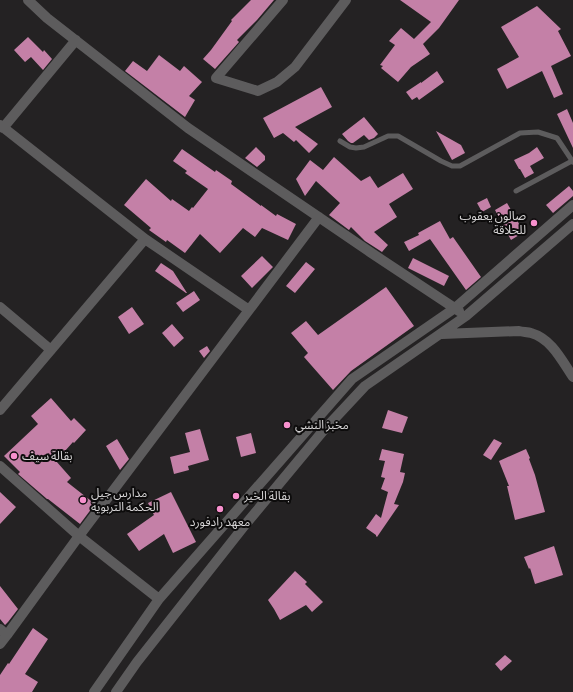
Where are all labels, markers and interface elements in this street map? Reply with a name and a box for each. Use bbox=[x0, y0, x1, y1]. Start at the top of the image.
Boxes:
place label: صالون يعقوب للحلاقة bbox=[459, 209, 526, 238]
marker: صالون يعقوب للحلاقة bbox=[529, 218, 539, 228]
place label: مخبز النشي bbox=[295, 418, 349, 434]
marker: مخبز النشي bbox=[282, 420, 292, 430]
place label: بقالة سيف bbox=[22, 449, 73, 464]
marker: بقالة سيف bbox=[9, 451, 19, 461]
place label: مدارس جيل الحكمة التربوية bbox=[91, 486, 159, 515]
place label: بقالة الخير bbox=[243, 489, 290, 504]
marker: بقالة الخير bbox=[231, 491, 241, 501]
marker: مدارس جيل الحكمة التربوية bbox=[78, 495, 88, 505]
marker: معهد رادفورد bbox=[215, 504, 225, 514]
place label: معهد رادفورد bbox=[190, 515, 250, 530]

